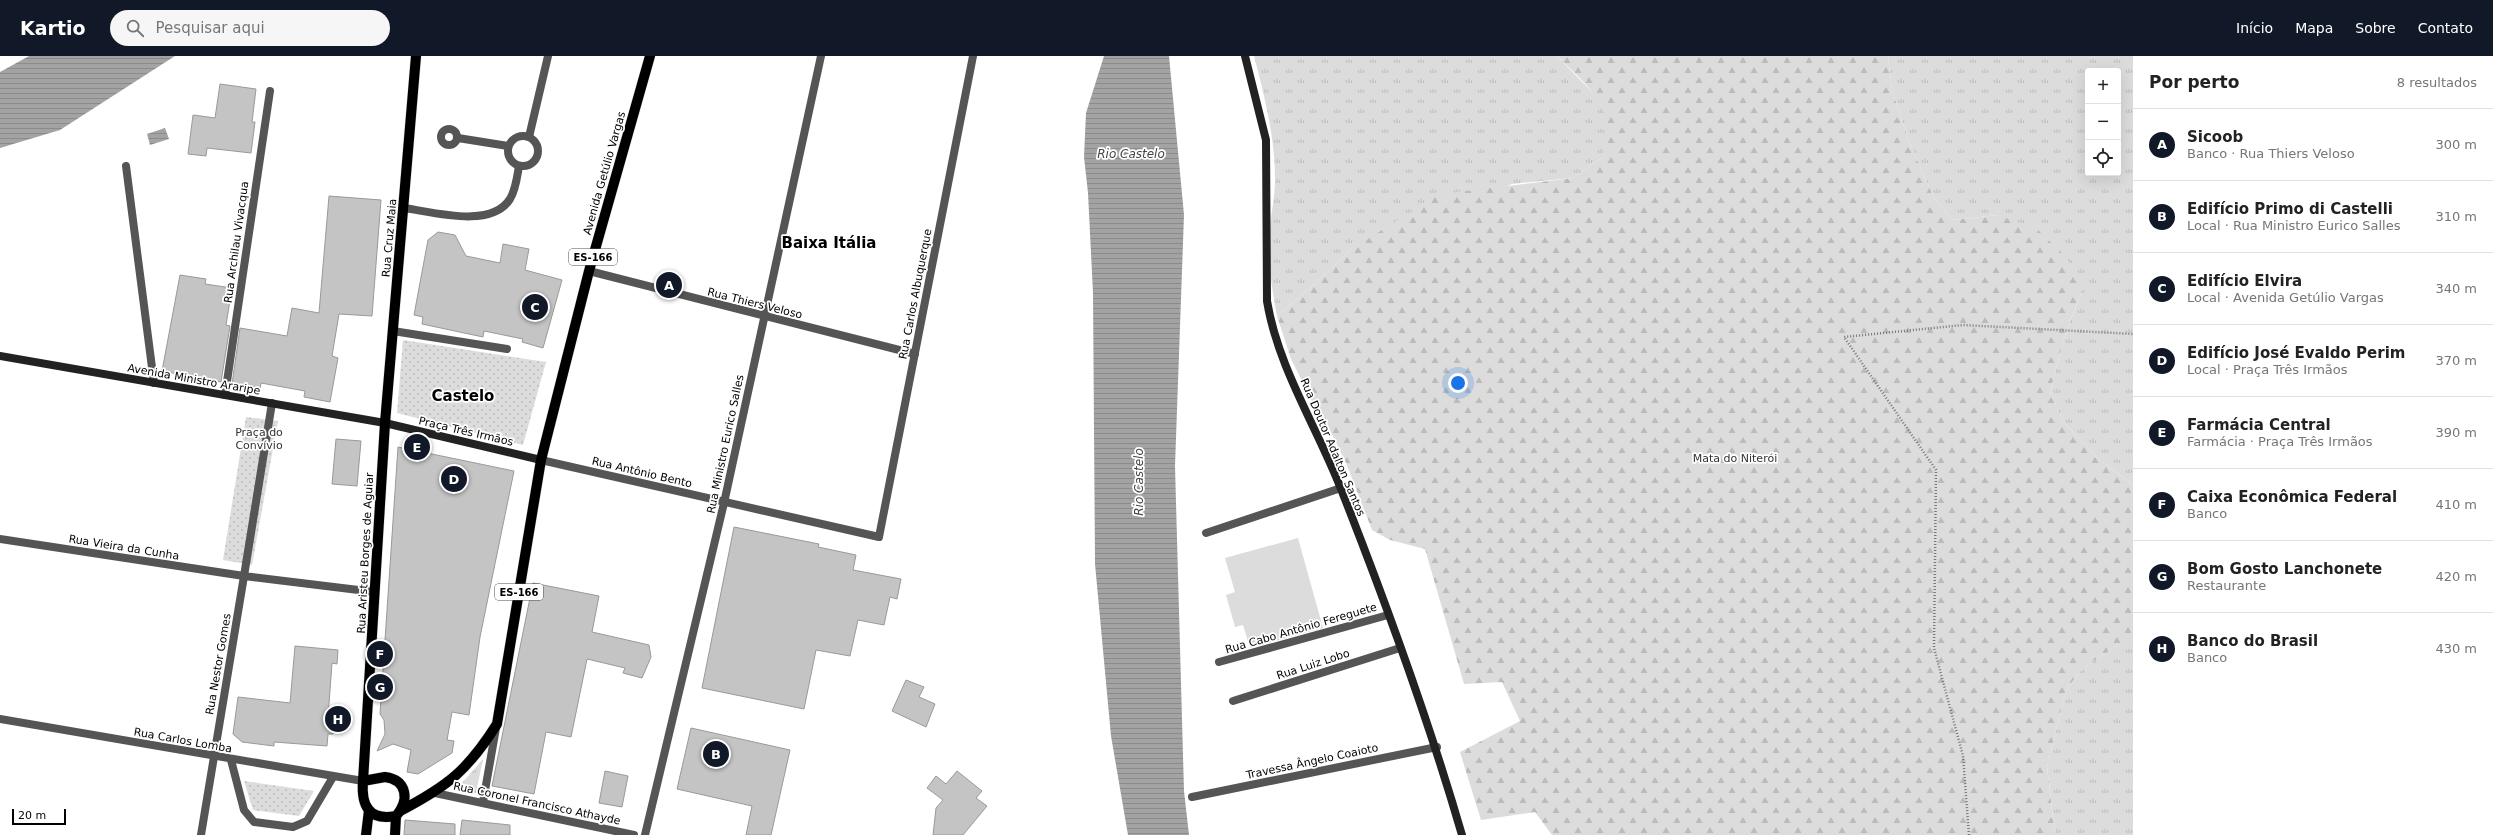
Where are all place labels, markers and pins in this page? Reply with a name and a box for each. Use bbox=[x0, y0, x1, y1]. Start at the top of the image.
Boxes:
pin: A bbox=[656, 270, 682, 300]
pin: C bbox=[522, 292, 548, 322]
pin: E bbox=[404, 432, 430, 462]
pin: D bbox=[441, 464, 467, 494]
pin: F bbox=[367, 639, 393, 669]
pin: G bbox=[367, 672, 393, 702]
pin: H bbox=[325, 704, 351, 734]
pin: B bbox=[703, 739, 729, 769]

